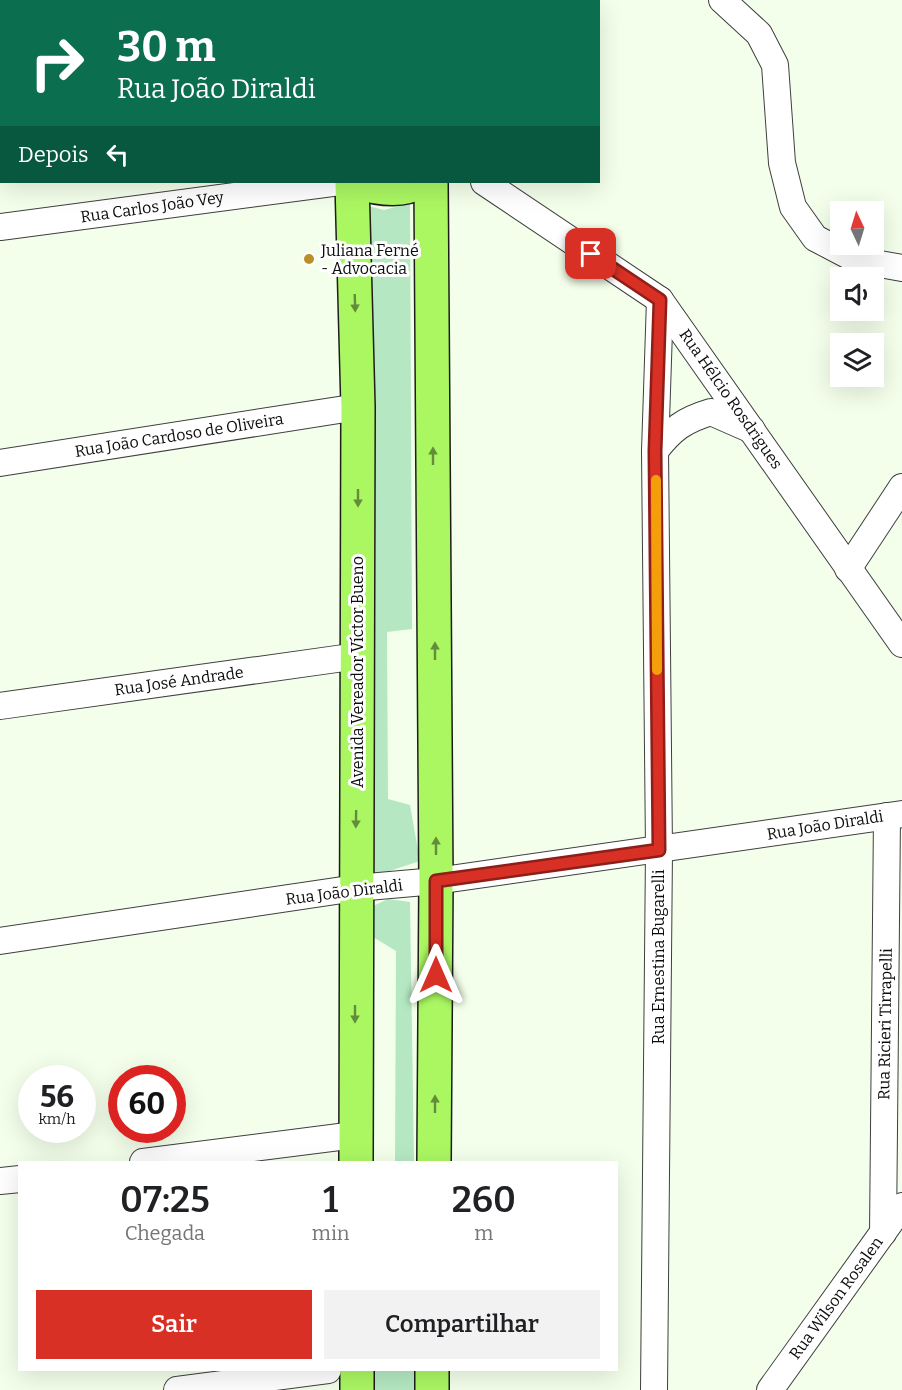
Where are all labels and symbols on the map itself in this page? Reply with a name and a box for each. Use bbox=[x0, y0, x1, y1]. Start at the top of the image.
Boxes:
street label: Rua Carlos João Vey bbox=[79, 187, 225, 226]
north arrow bbox=[830, 201, 884, 255]
pin bbox=[565, 228, 616, 279]
place label: Juliana Ferné - Advocacia bbox=[320, 241, 419, 278]
marker: Juliana Ferné - Advocacia bbox=[302, 252, 316, 266]
one-way arrow bbox=[351, 293, 360, 312]
street label: Rua Hélcio Rosdrigues bbox=[675, 325, 787, 473]
street label: Rua João Cardoso de Oliveira bbox=[73, 409, 285, 461]
one-way arrow bbox=[428, 447, 438, 466]
one-way arrow bbox=[353, 488, 363, 507]
street label: Avenida Vereador Víctor Bueno bbox=[348, 556, 367, 788]
one-way arrow bbox=[430, 642, 440, 661]
street label: Rua José Andrade bbox=[113, 663, 245, 699]
street label: Rua João Diraldi bbox=[765, 806, 885, 844]
one-way arrow bbox=[351, 809, 361, 828]
one-way arrow bbox=[431, 837, 441, 856]
street label: Rua Ernestina Bugarelli bbox=[649, 869, 668, 1044]
street label: Rua João Diraldi bbox=[284, 875, 404, 909]
position arrow bbox=[404, 943, 468, 1007]
street label: Rua Ricieri Tirrapelli bbox=[874, 948, 896, 1100]
one-way arrow bbox=[350, 1004, 360, 1023]
speed limit sign: 60 bbox=[108, 1065, 186, 1143]
one-way arrow bbox=[430, 1095, 439, 1114]
street label: Rua Wilson Rosalen bbox=[785, 1233, 887, 1363]

